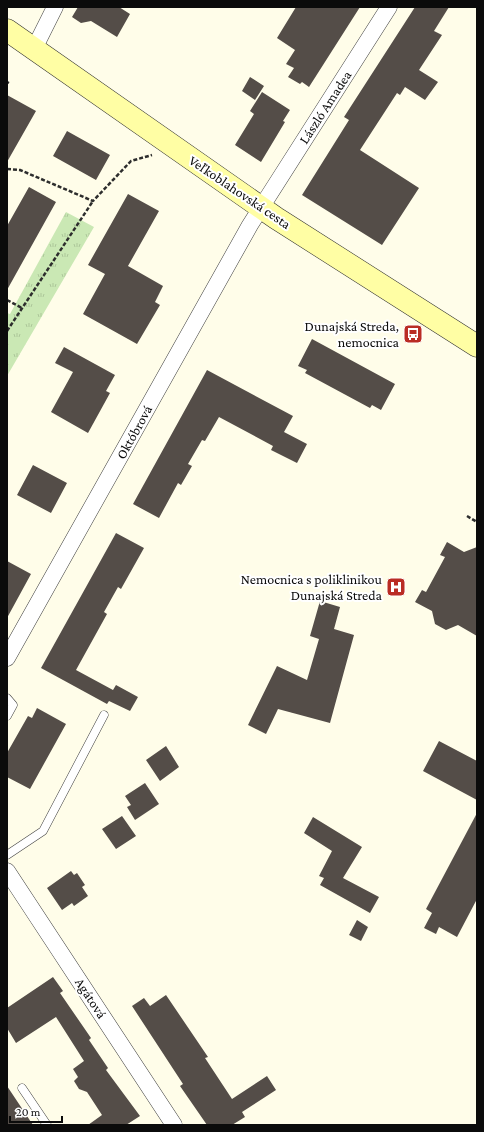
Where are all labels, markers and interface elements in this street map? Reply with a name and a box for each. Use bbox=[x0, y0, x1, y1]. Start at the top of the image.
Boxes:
street label: László Amadea bbox=[295, 67, 355, 147]
street label: Veľkoblahovská cesta bbox=[186, 152, 294, 232]
place label: Dunajská Streda, nemocnica bbox=[305, 318, 400, 350]
bus stop icon: Dunajská Streda, nemocnica bbox=[402, 323, 424, 345]
street label: Októbrová bbox=[113, 402, 156, 462]
place label: Nemocnica s poliklinikou Dunajská Streda bbox=[241, 571, 383, 604]
hospital icon: Nemocnica s poliklinikou Dunajská Streda bbox=[385, 576, 407, 598]
street label: Agátová bbox=[72, 975, 110, 1022]
scale bar bbox=[10, 1098, 62, 1124]
text: 20 m bbox=[16, 1105, 41, 1119]

